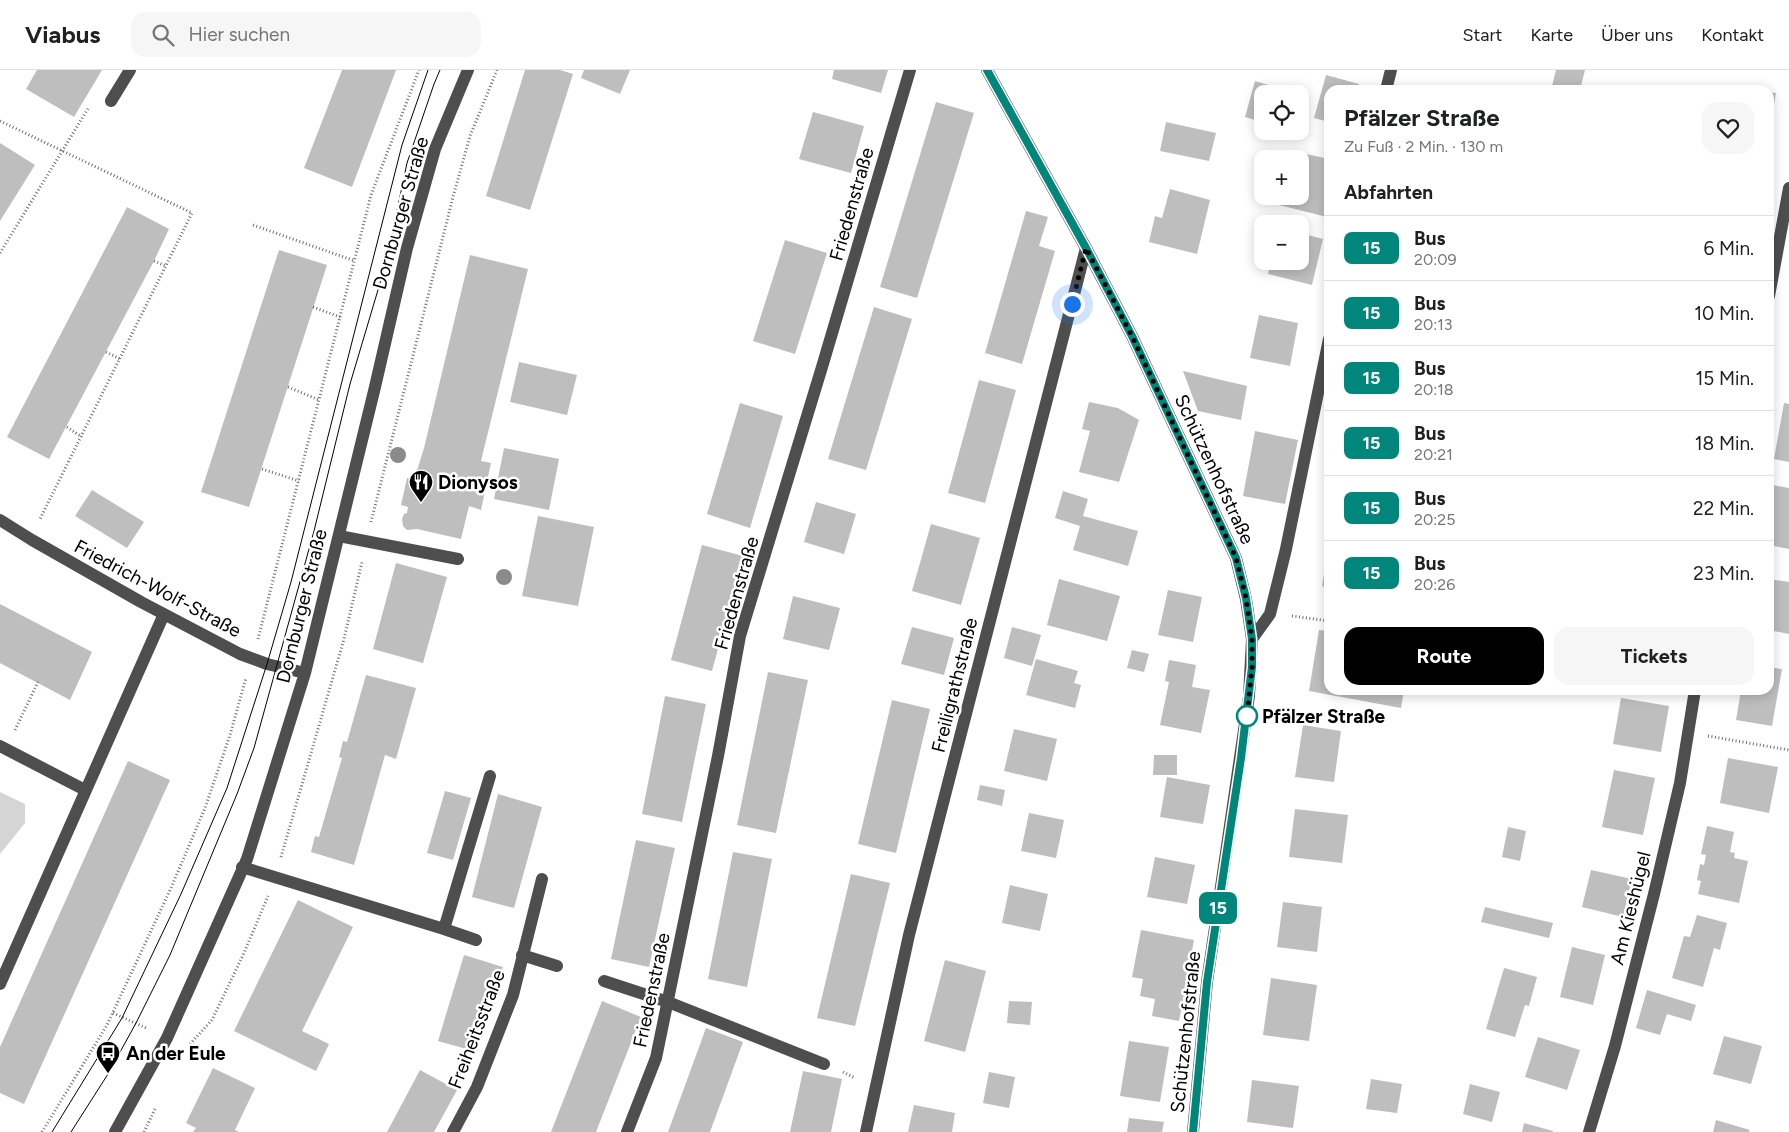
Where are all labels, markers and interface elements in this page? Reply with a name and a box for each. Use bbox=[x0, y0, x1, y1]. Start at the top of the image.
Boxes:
search box bbox=[131, 12, 481, 57]
text: Viabus bbox=[25, 20, 101, 49]
icon: search bbox=[149, 21, 177, 49]
text: Hier suchen bbox=[189, 23, 290, 46]
text: Start bbox=[1463, 24, 1502, 46]
text: Karte bbox=[1530, 24, 1573, 46]
text: Über uns bbox=[1601, 24, 1673, 46]
text: Kontakt bbox=[1701, 24, 1764, 46]
map controls bbox=[1254, 85, 1309, 270]
button: locate bbox=[1254, 85, 1309, 140]
button: heart bbox=[1702, 102, 1754, 154]
text: Pfälzer Straße bbox=[1344, 103, 1500, 132]
street label: Dornburger Straße bbox=[368, 134, 433, 292]
text: Zu Fuß · 2 Min. · 130 m bbox=[1344, 137, 1503, 156]
street label: Friedenstraße bbox=[824, 145, 879, 263]
button: + bbox=[1254, 150, 1309, 205]
text: Abfahrten bbox=[1344, 181, 1433, 204]
button: − bbox=[1254, 215, 1309, 270]
text: Bus bbox=[1414, 227, 1445, 250]
text: 15 bbox=[1362, 237, 1381, 259]
text: 6 Min. bbox=[1704, 237, 1754, 260]
text: 20:09 bbox=[1414, 250, 1457, 269]
your location bbox=[1060, 292, 1085, 317]
text: Bus bbox=[1414, 292, 1445, 315]
text: 15 bbox=[1362, 302, 1381, 324]
text: 10 Min. bbox=[1694, 302, 1754, 325]
text: 20:13 bbox=[1414, 315, 1453, 334]
text: Bus bbox=[1414, 357, 1445, 380]
text: 15 bbox=[1362, 367, 1381, 389]
text: 15 Min. bbox=[1695, 367, 1754, 390]
text: 20:18 bbox=[1414, 380, 1454, 399]
street label: Schützenhofstraße bbox=[1170, 391, 1259, 548]
text: Bus bbox=[1414, 422, 1445, 445]
text: 15 bbox=[1362, 432, 1381, 454]
text: 18 Min. bbox=[1695, 432, 1754, 455]
text: 20:21 bbox=[1414, 445, 1453, 464]
restaurant icon: Dionysos bbox=[408, 469, 434, 503]
place label: Dionysos bbox=[438, 471, 518, 494]
text: Bus bbox=[1414, 487, 1445, 510]
text: 15 bbox=[1362, 497, 1381, 519]
text: 22 Min. bbox=[1693, 497, 1754, 520]
text: 20:25 bbox=[1414, 510, 1455, 529]
street label: Dornburger Straße bbox=[271, 527, 332, 686]
street label: Friedenstraße bbox=[709, 534, 764, 652]
street label: Friedrich-Wolf-Straße bbox=[70, 535, 245, 642]
text: Bus bbox=[1414, 552, 1445, 575]
text: 15 bbox=[1362, 562, 1381, 584]
text: 23 Min. bbox=[1693, 562, 1754, 585]
text: 20:26 bbox=[1414, 575, 1455, 594]
street label: Freiligrathstraße bbox=[927, 615, 982, 755]
button: Route bbox=[1344, 627, 1544, 685]
button: Tickets bbox=[1554, 627, 1754, 685]
marker: Pfälzer Straße bbox=[1236, 705, 1258, 727]
place label: Pfälzer Straße bbox=[1262, 705, 1386, 728]
street label: Am Kieshügel bbox=[1605, 849, 1656, 967]
line badge: 15 bbox=[1196, 892, 1240, 924]
text: 15 bbox=[1209, 897, 1227, 919]
street label: Friedenstraße bbox=[628, 931, 675, 1050]
street label: Schützenhofstraße bbox=[1166, 950, 1205, 1114]
street label: Freiheitsstraße bbox=[443, 966, 510, 1092]
bus stop icon: An der Eule bbox=[95, 1040, 121, 1074]
place label: An der Eule bbox=[126, 1042, 226, 1065]

